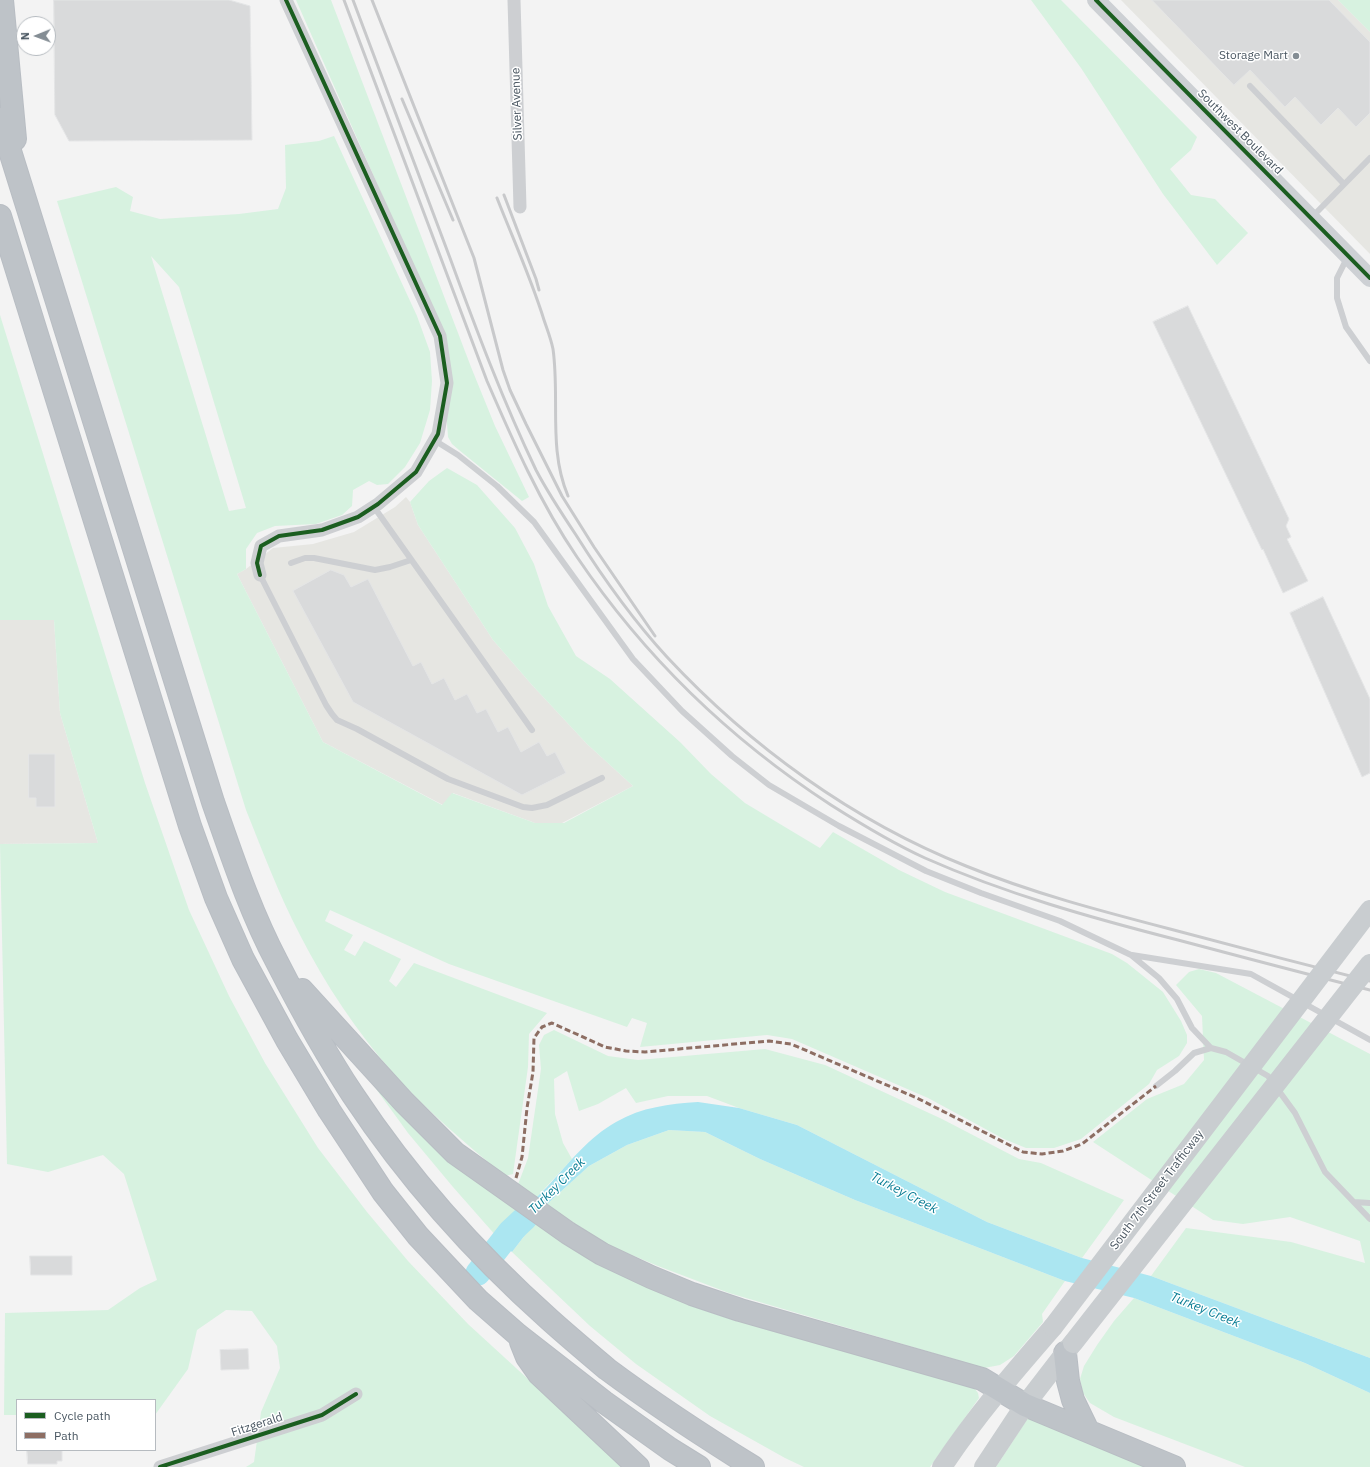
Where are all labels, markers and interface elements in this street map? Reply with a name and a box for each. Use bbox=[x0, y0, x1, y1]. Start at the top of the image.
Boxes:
north arrow bbox=[16, 16, 56, 56]
text: N bbox=[18, 32, 32, 40]
place label: Storage Mart bbox=[1219, 49, 1288, 63]
marker: Storage Mart bbox=[1291, 51, 1301, 61]
street label: Silver Avenue bbox=[509, 67, 525, 141]
street label: Southwest Boulevard bbox=[1194, 86, 1286, 178]
street label: South 7th Street Trafficway bbox=[1107, 1127, 1207, 1253]
water label: Turkey Creek bbox=[525, 1154, 589, 1218]
water label: Turkey Creek bbox=[868, 1169, 940, 1217]
water label: Turkey Creek bbox=[1168, 1289, 1242, 1331]
legend bbox=[16, 1399, 156, 1451]
text: Cycle path bbox=[54, 1408, 111, 1423]
street label: Fitzgerald bbox=[229, 1410, 285, 1440]
text: Path bbox=[54, 1428, 79, 1443]

